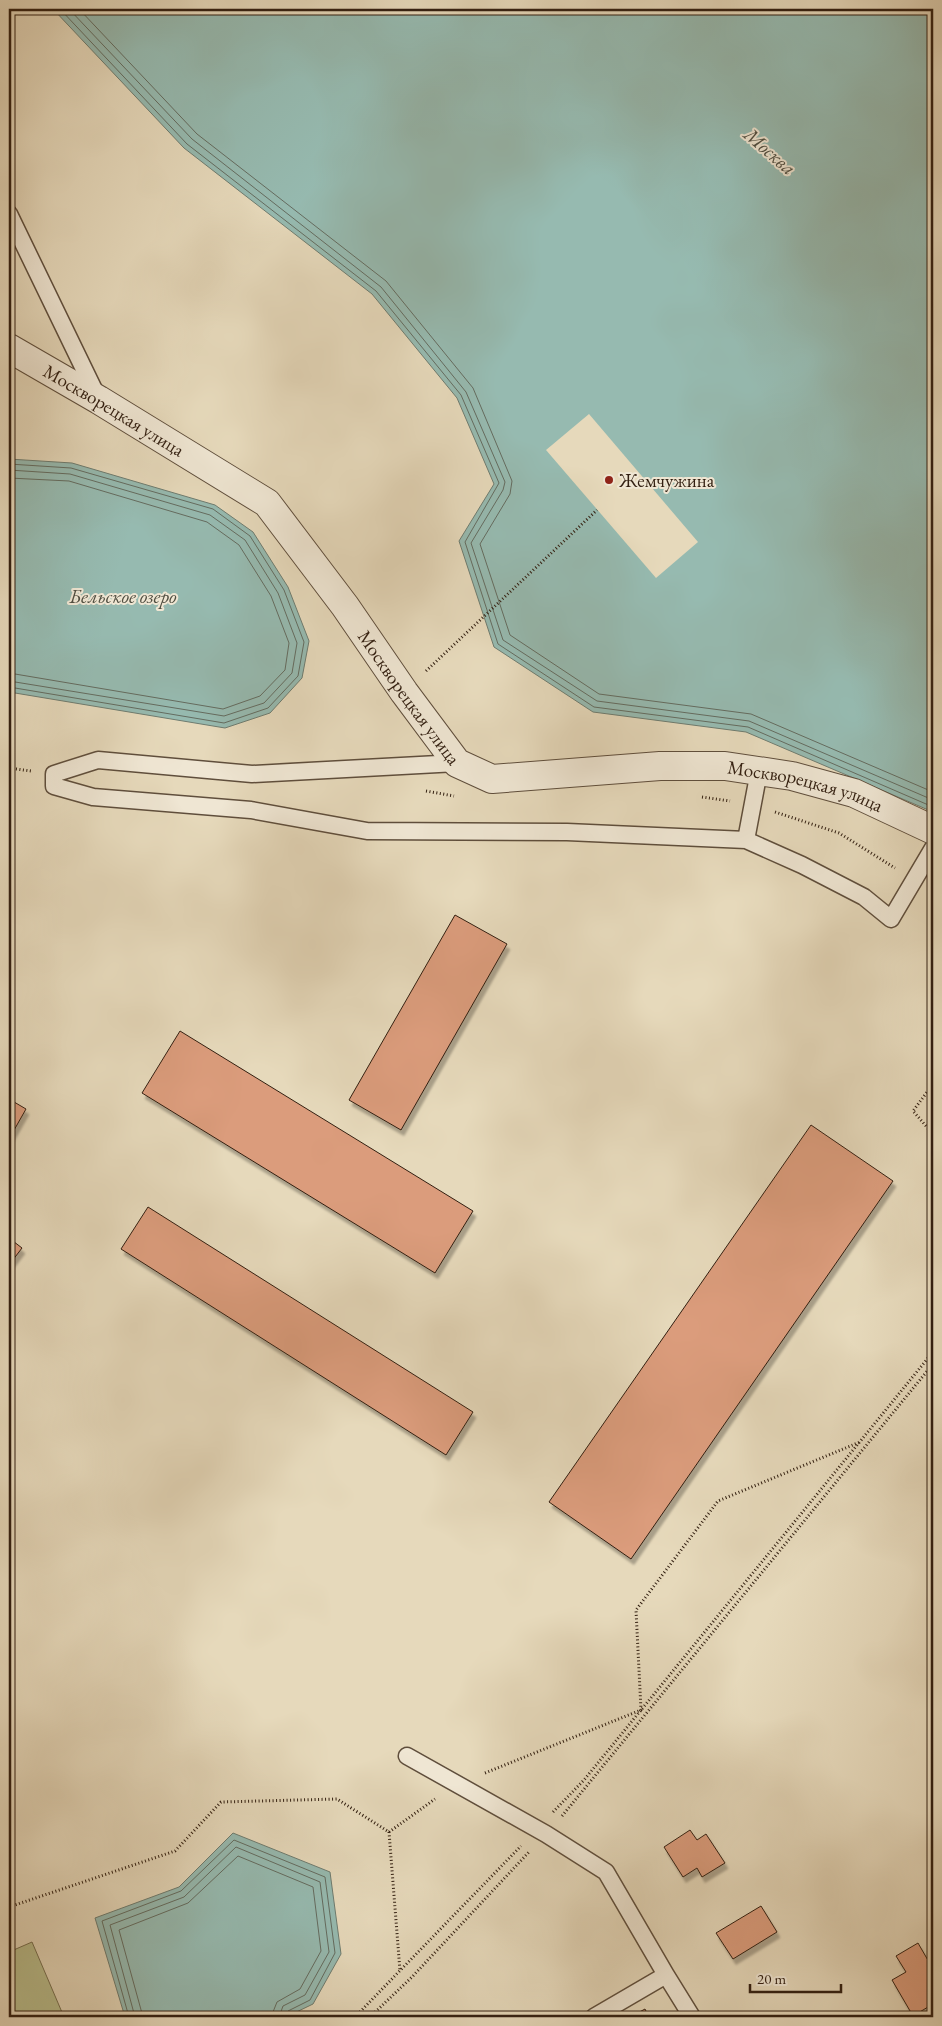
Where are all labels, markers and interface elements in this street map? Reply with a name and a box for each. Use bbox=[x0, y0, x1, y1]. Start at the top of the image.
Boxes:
water label: Москва bbox=[738, 121, 801, 181]
street label: Москворецкая улица bbox=[39, 358, 190, 462]
place label: Жемчужина bbox=[618, 468, 715, 493]
marker: Жемчужина bbox=[603, 474, 615, 486]
water label: Бельское озеро bbox=[68, 583, 177, 609]
street label: Москворецкая улица bbox=[353, 625, 467, 770]
street label: Москворецкая улица bbox=[726, 754, 888, 818]
scale bar bbox=[750, 1961, 841, 1993]
text: 20 m bbox=[757, 1969, 786, 1988]

